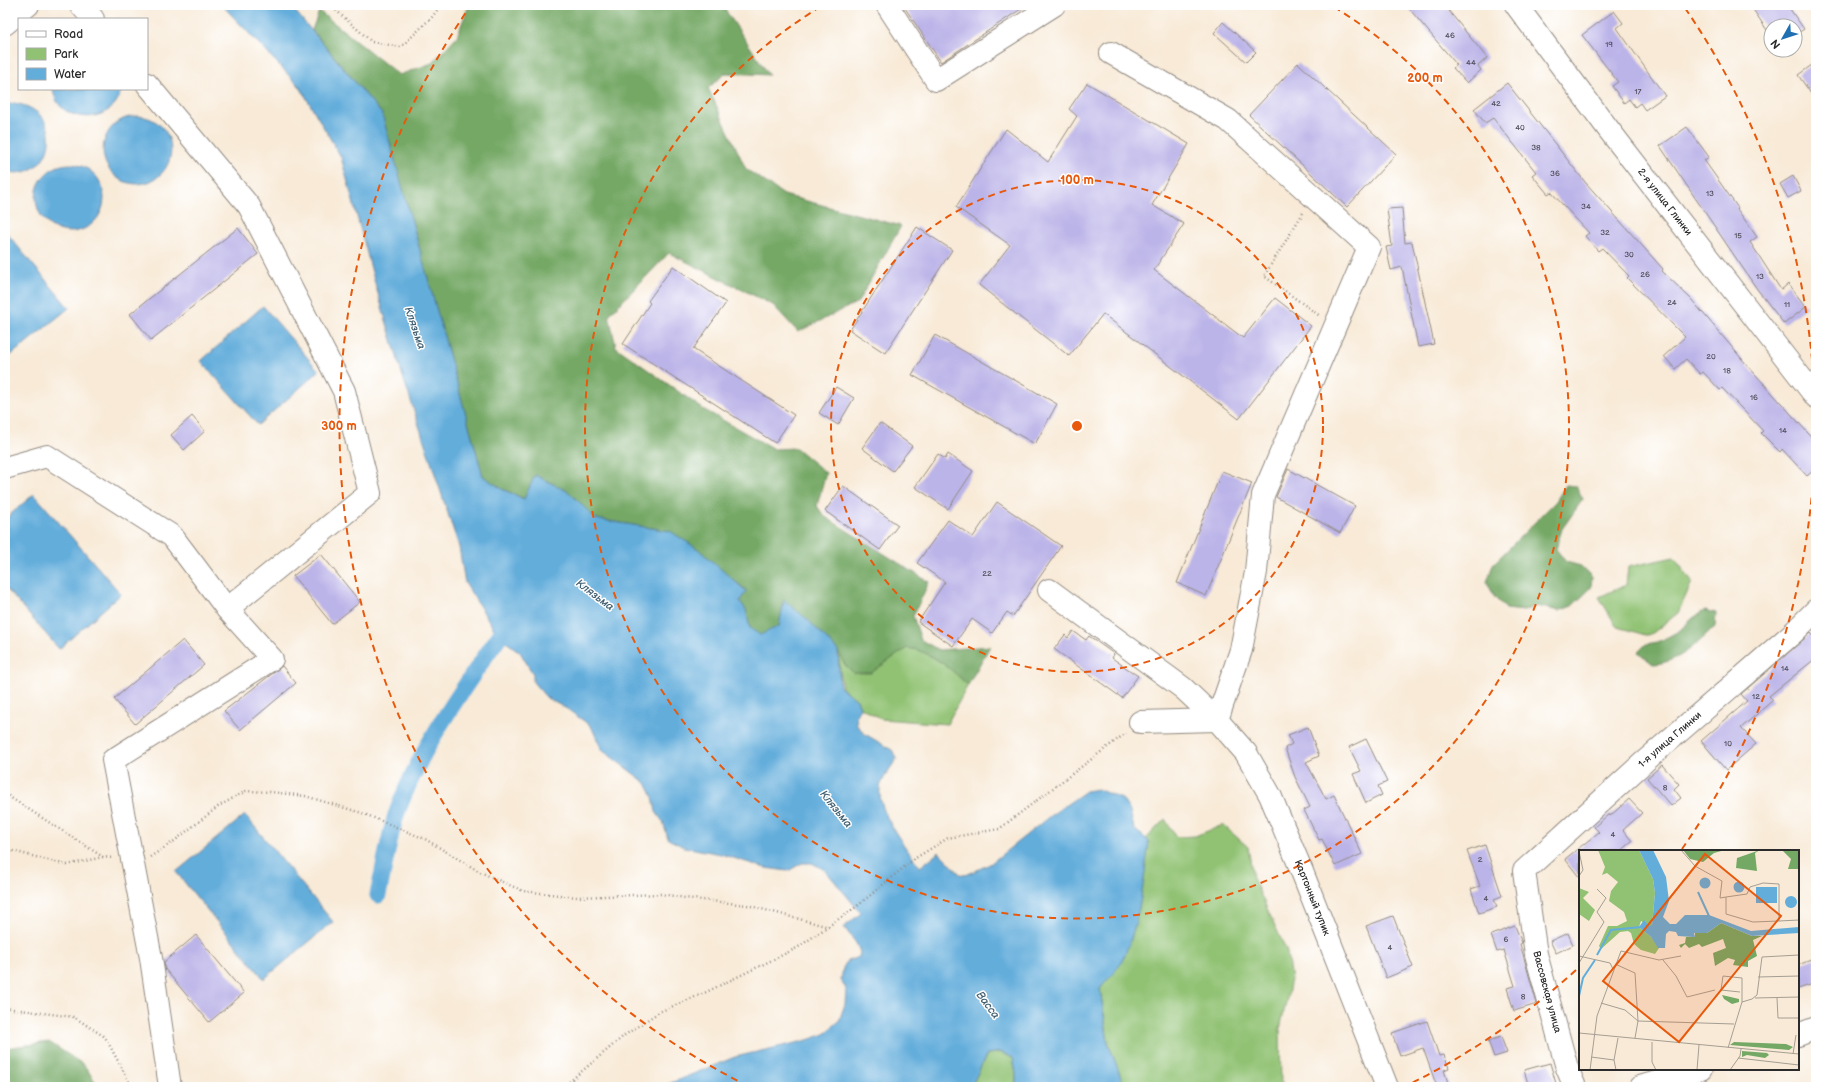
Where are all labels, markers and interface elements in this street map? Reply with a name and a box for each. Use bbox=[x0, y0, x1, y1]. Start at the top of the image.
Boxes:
legend bbox=[18, 18, 148, 90]
north arrow bbox=[1763, 18, 1803, 58]
text: Road bbox=[54, 27, 83, 42]
house number: 46 bbox=[1445, 31, 1455, 40]
text: N bbox=[1768, 37, 1783, 51]
house number: 19 bbox=[1605, 40, 1613, 49]
text: Park bbox=[54, 47, 78, 62]
house number: 44 bbox=[1466, 58, 1476, 67]
text: Water bbox=[54, 67, 86, 82]
text: 200 m bbox=[1407, 71, 1443, 86]
house number: 17 bbox=[1634, 87, 1642, 96]
house number: 42 bbox=[1491, 99, 1501, 108]
house number: 40 bbox=[1515, 123, 1525, 132]
house number: 38 bbox=[1531, 143, 1541, 152]
street label: 2-я улица Глинки bbox=[1635, 166, 1695, 238]
house number: 36 bbox=[1550, 169, 1560, 178]
text: 100 m bbox=[1060, 173, 1094, 188]
house number: 13 bbox=[1706, 189, 1714, 198]
house number: 34 bbox=[1581, 202, 1591, 211]
house number: 32 bbox=[1600, 228, 1610, 237]
house number: 15 bbox=[1734, 231, 1742, 240]
house number: 30 bbox=[1624, 250, 1634, 259]
house number: 26 bbox=[1640, 270, 1650, 279]
house number: 13 bbox=[1756, 272, 1764, 281]
house number: 24 bbox=[1667, 298, 1677, 307]
house number: 11 bbox=[1784, 300, 1790, 309]
water label: Клязьма bbox=[402, 305, 428, 351]
house number: 20 bbox=[1706, 352, 1716, 361]
house number: 18 bbox=[1723, 366, 1731, 375]
house number: 16 bbox=[1750, 393, 1758, 402]
text: 300 m bbox=[321, 419, 357, 434]
centre of rings bbox=[1070, 419, 1084, 433]
house number: 14 bbox=[1779, 426, 1787, 435]
house number: 22 bbox=[982, 569, 992, 578]
water label: Клязьма bbox=[574, 577, 617, 614]
house number: 14 bbox=[1781, 664, 1789, 673]
house number: 12 bbox=[1752, 692, 1760, 701]
street label: 1-я улица Глинки bbox=[1636, 709, 1704, 770]
house number: 10 bbox=[1724, 739, 1732, 748]
house number: 8 bbox=[1663, 783, 1668, 792]
water label: Клязьма bbox=[817, 788, 855, 831]
house number: 4 bbox=[1611, 830, 1616, 839]
inset map bbox=[1579, 850, 1799, 1070]
house number: 2 bbox=[1478, 855, 1483, 864]
street label: Картонный тупик bbox=[1292, 858, 1333, 938]
house number: 4 bbox=[1484, 894, 1489, 903]
house number: 6 bbox=[1504, 935, 1509, 944]
house number: 4 bbox=[1388, 943, 1393, 952]
street label: Вассовская улица bbox=[1530, 950, 1564, 1034]
water label: Васса bbox=[974, 989, 1003, 1022]
house number: 8 bbox=[1521, 992, 1526, 1001]

